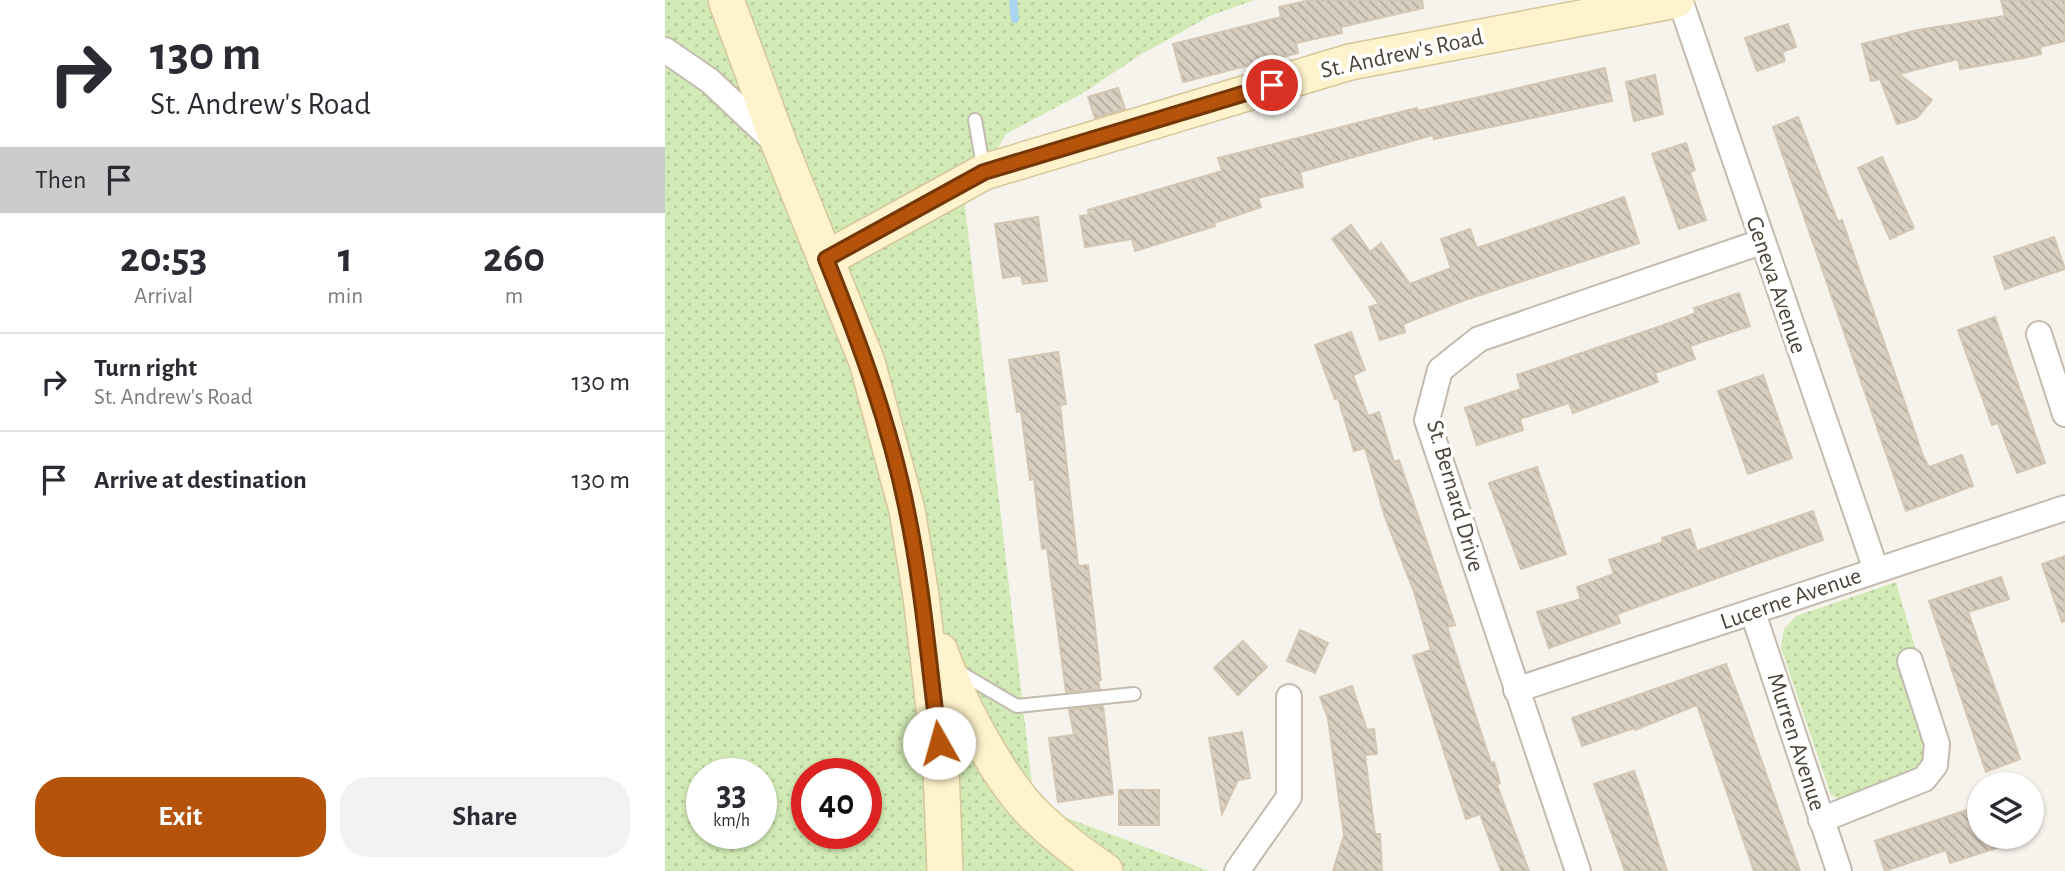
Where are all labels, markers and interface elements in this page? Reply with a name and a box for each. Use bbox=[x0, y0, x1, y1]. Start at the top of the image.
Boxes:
street label: St. Andrew's Road bbox=[1318, 25, 1486, 83]
icon: right bbox=[35, 28, 126, 119]
text: 130 m bbox=[150, 30, 261, 79]
pin bbox=[1242, 55, 1302, 115]
icon: arrive bbox=[1253, 66, 1291, 104]
text: St. Andrew's Road bbox=[150, 88, 371, 120]
icon: arrive bbox=[100, 161, 138, 199]
text: Then bbox=[35, 167, 86, 193]
street label: Geneva Avenue bbox=[1741, 213, 1811, 357]
text: 20:53 bbox=[120, 237, 207, 279]
text: 1 bbox=[338, 237, 353, 279]
text: 260 bbox=[483, 237, 545, 279]
text: Arrival bbox=[134, 285, 193, 308]
text: min bbox=[327, 285, 363, 308]
text: m bbox=[505, 285, 523, 308]
text: Turn right bbox=[94, 355, 197, 381]
icon: right bbox=[35, 363, 73, 401]
text: 130 m bbox=[572, 369, 630, 395]
text: St. Andrew's Road bbox=[94, 386, 253, 409]
street label: St. Bernard Drive bbox=[1422, 418, 1488, 574]
icon: arrive bbox=[35, 461, 73, 499]
text: Arrive at destination bbox=[94, 467, 307, 493]
text: 130 m bbox=[572, 467, 630, 493]
street label: Lucerne Avenue bbox=[1717, 564, 1865, 634]
street label: Murren Avenue bbox=[1762, 670, 1830, 814]
position arrow bbox=[902, 706, 976, 780]
speed limit sign: 40 bbox=[791, 758, 882, 849]
map controls bbox=[1967, 772, 2044, 849]
button: layers bbox=[1967, 772, 2044, 849]
button: Exit bbox=[35, 777, 326, 857]
button: Share bbox=[340, 777, 630, 857]
text: 33 bbox=[716, 777, 747, 812]
text: km/h bbox=[713, 812, 750, 830]

